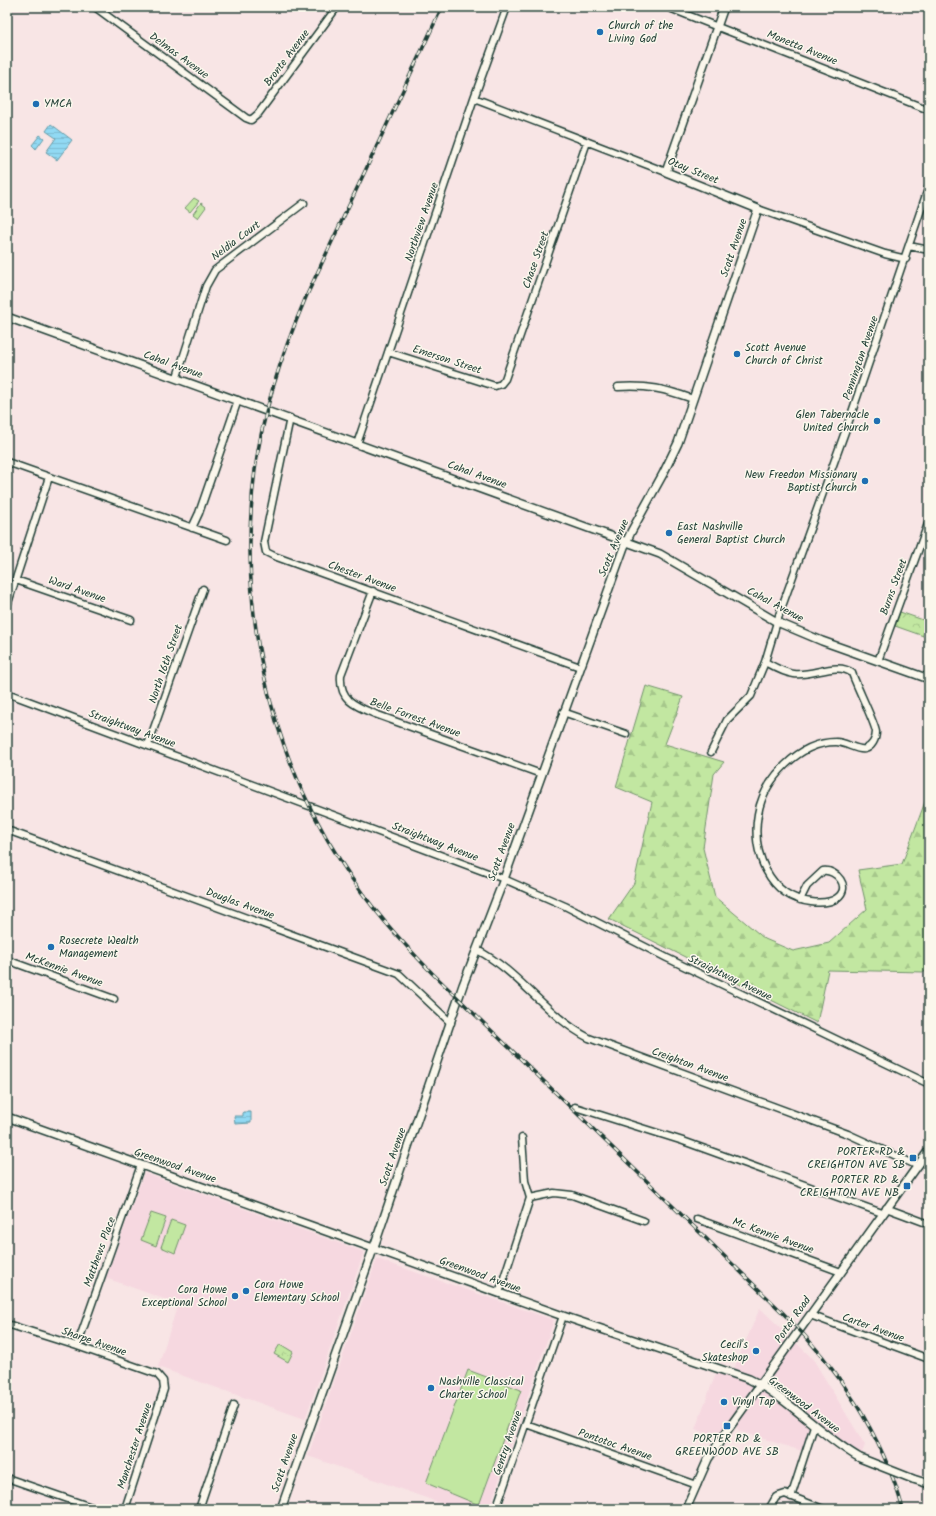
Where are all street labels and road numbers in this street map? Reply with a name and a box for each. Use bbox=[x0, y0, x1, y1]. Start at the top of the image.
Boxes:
street label: Bronte Avenue bbox=[260, 26, 315, 90]
street label: Monetta Avenue bbox=[764, 26, 840, 70]
street label: Delmas Avenue bbox=[145, 28, 213, 84]
street label: Otay Street bbox=[665, 153, 722, 190]
street label: Northview Avenue bbox=[400, 180, 444, 264]
street label: Neldia Court bbox=[208, 216, 265, 265]
street label: Scott Avenue bbox=[716, 216, 752, 280]
street label: Chase Street bbox=[518, 228, 554, 291]
street label: Pennington Avenue bbox=[838, 313, 884, 403]
street label: Emerson Street bbox=[410, 340, 485, 380]
street label: Cahal Avenue bbox=[141, 346, 205, 384]
street label: Cahal Avenue bbox=[445, 456, 509, 494]
street label: Scott Avenue bbox=[594, 516, 634, 580]
street label: Chester Avenue bbox=[325, 556, 399, 598]
street label: Burns Street bbox=[875, 556, 913, 618]
street label: Ward Avenue bbox=[46, 572, 108, 608]
street label: Cahal Avenue bbox=[743, 582, 807, 628]
street label: North 16th Street bbox=[144, 621, 188, 706]
street label: Belle Forrest Avenue bbox=[367, 693, 463, 743]
street label: Straightway Avenue bbox=[86, 705, 178, 753]
street label: Straightway Avenue bbox=[389, 817, 481, 867]
street label: Scott Avenue bbox=[483, 820, 521, 884]
street label: Douglas Avenue bbox=[203, 883, 277, 925]
street label: McKennie Avenue bbox=[23, 948, 105, 992]
street label: Straightway Avenue bbox=[685, 950, 775, 1006]
street label: Creighton Avenue bbox=[649, 1043, 731, 1087]
street label: Scott Avenue bbox=[375, 1125, 411, 1189]
street label: Greenwood Avenue bbox=[132, 1144, 219, 1188]
street label: Mc Kennie Avenue bbox=[730, 1213, 816, 1259]
street label: Matthews Place bbox=[79, 1214, 121, 1290]
street label: Greenwood Avenue bbox=[437, 1252, 523, 1298]
street label: Porter Road bbox=[770, 1292, 816, 1347]
street label: Carter Avenue bbox=[839, 1308, 907, 1348]
street label: Sharpe Avenue bbox=[59, 1322, 129, 1362]
street label: Greenwood Avenue bbox=[764, 1372, 844, 1438]
street label: Manchester Avenue bbox=[113, 1400, 157, 1491]
street label: Gentry Avenue bbox=[489, 1408, 527, 1478]
street label: Pontotoc Avenue bbox=[576, 1424, 654, 1466]
street label: Scott Avenue bbox=[267, 1431, 303, 1495]

